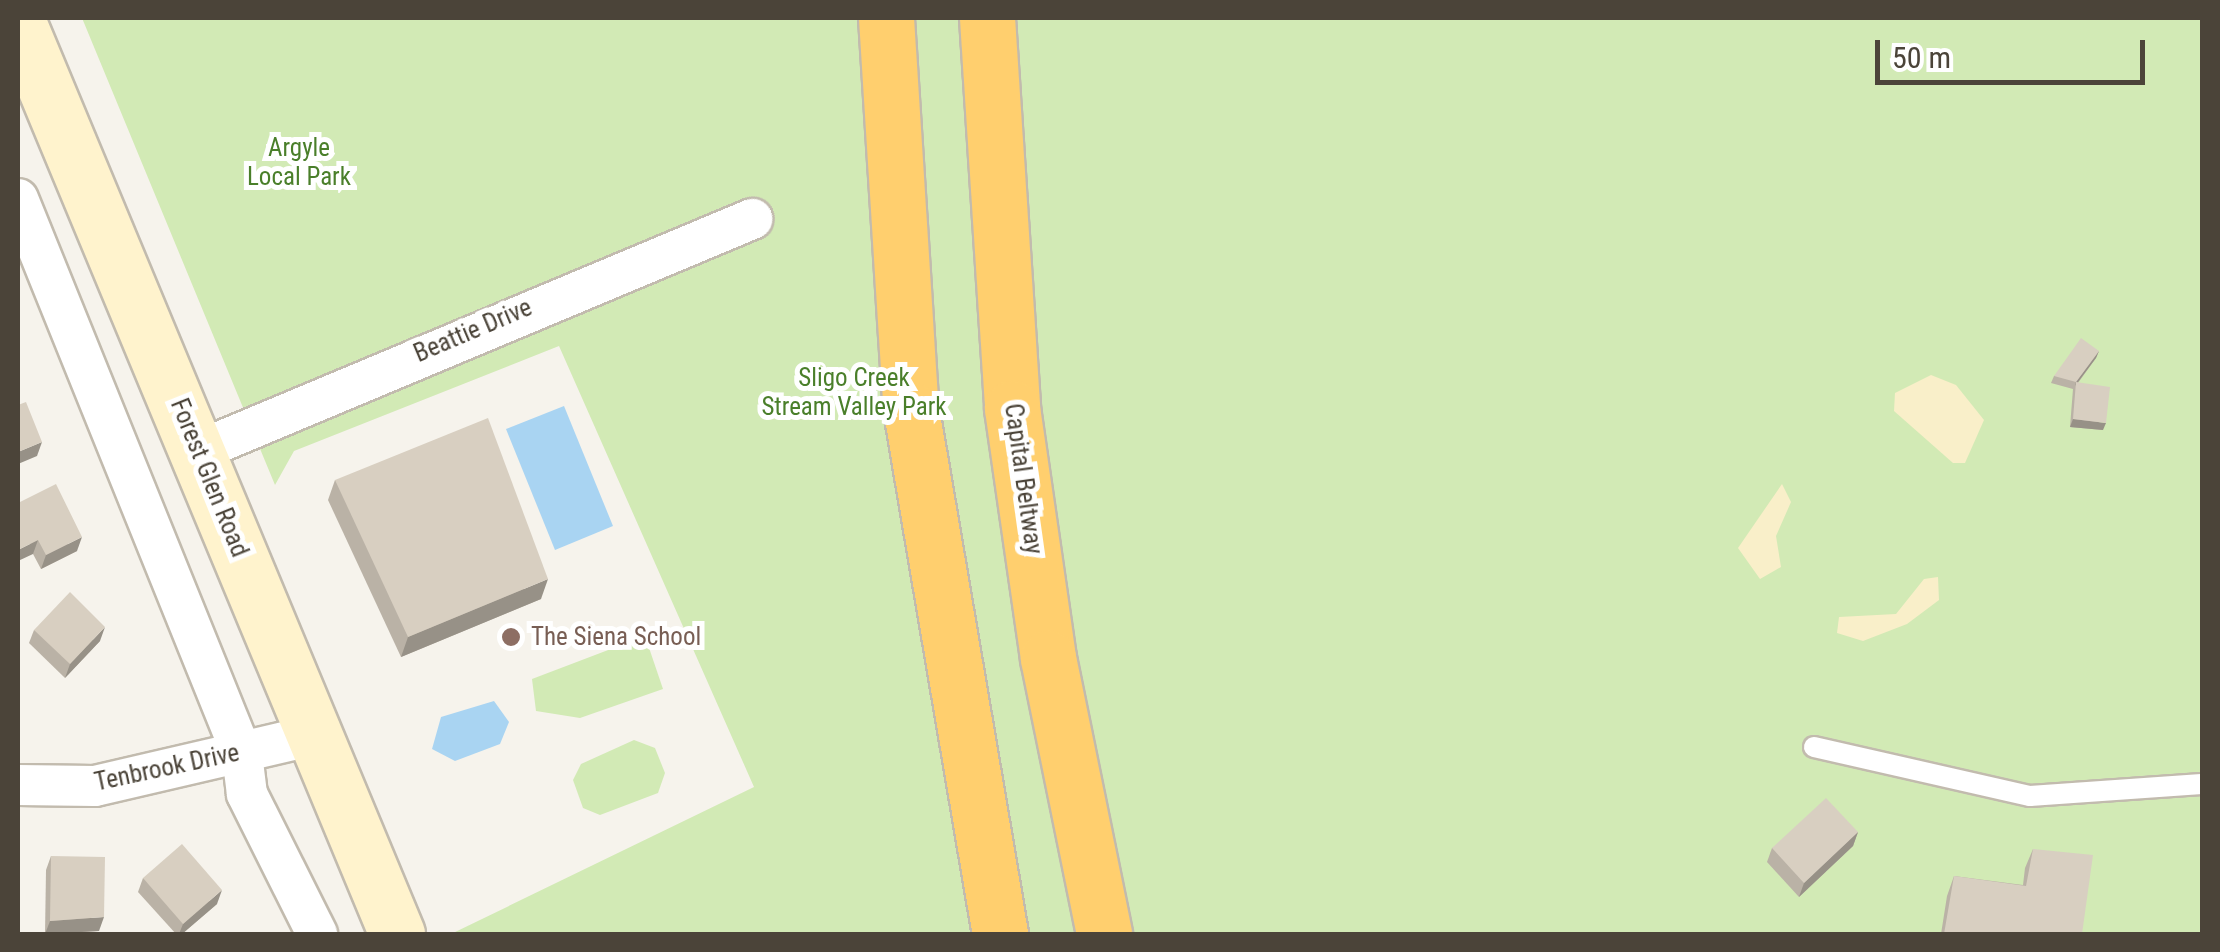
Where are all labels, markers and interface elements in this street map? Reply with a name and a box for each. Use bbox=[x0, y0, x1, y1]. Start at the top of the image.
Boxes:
scale bar bbox=[1880, 20, 2150, 82]
text: 50 m bbox=[1892, 40, 1951, 75]
park label: Argyle Local Park bbox=[247, 134, 351, 193]
street label: Beattie Drive bbox=[410, 293, 536, 369]
park label: Sligo Creek Stream Valley Park bbox=[761, 364, 947, 423]
street label: Forest Glen Road bbox=[164, 394, 254, 562]
street label: Capital Beltway bbox=[998, 402, 1048, 556]
place label: The Siena School bbox=[531, 622, 701, 652]
marker: The Siena School bbox=[500, 626, 522, 648]
street label: Tenbrook Drive bbox=[92, 738, 242, 798]

